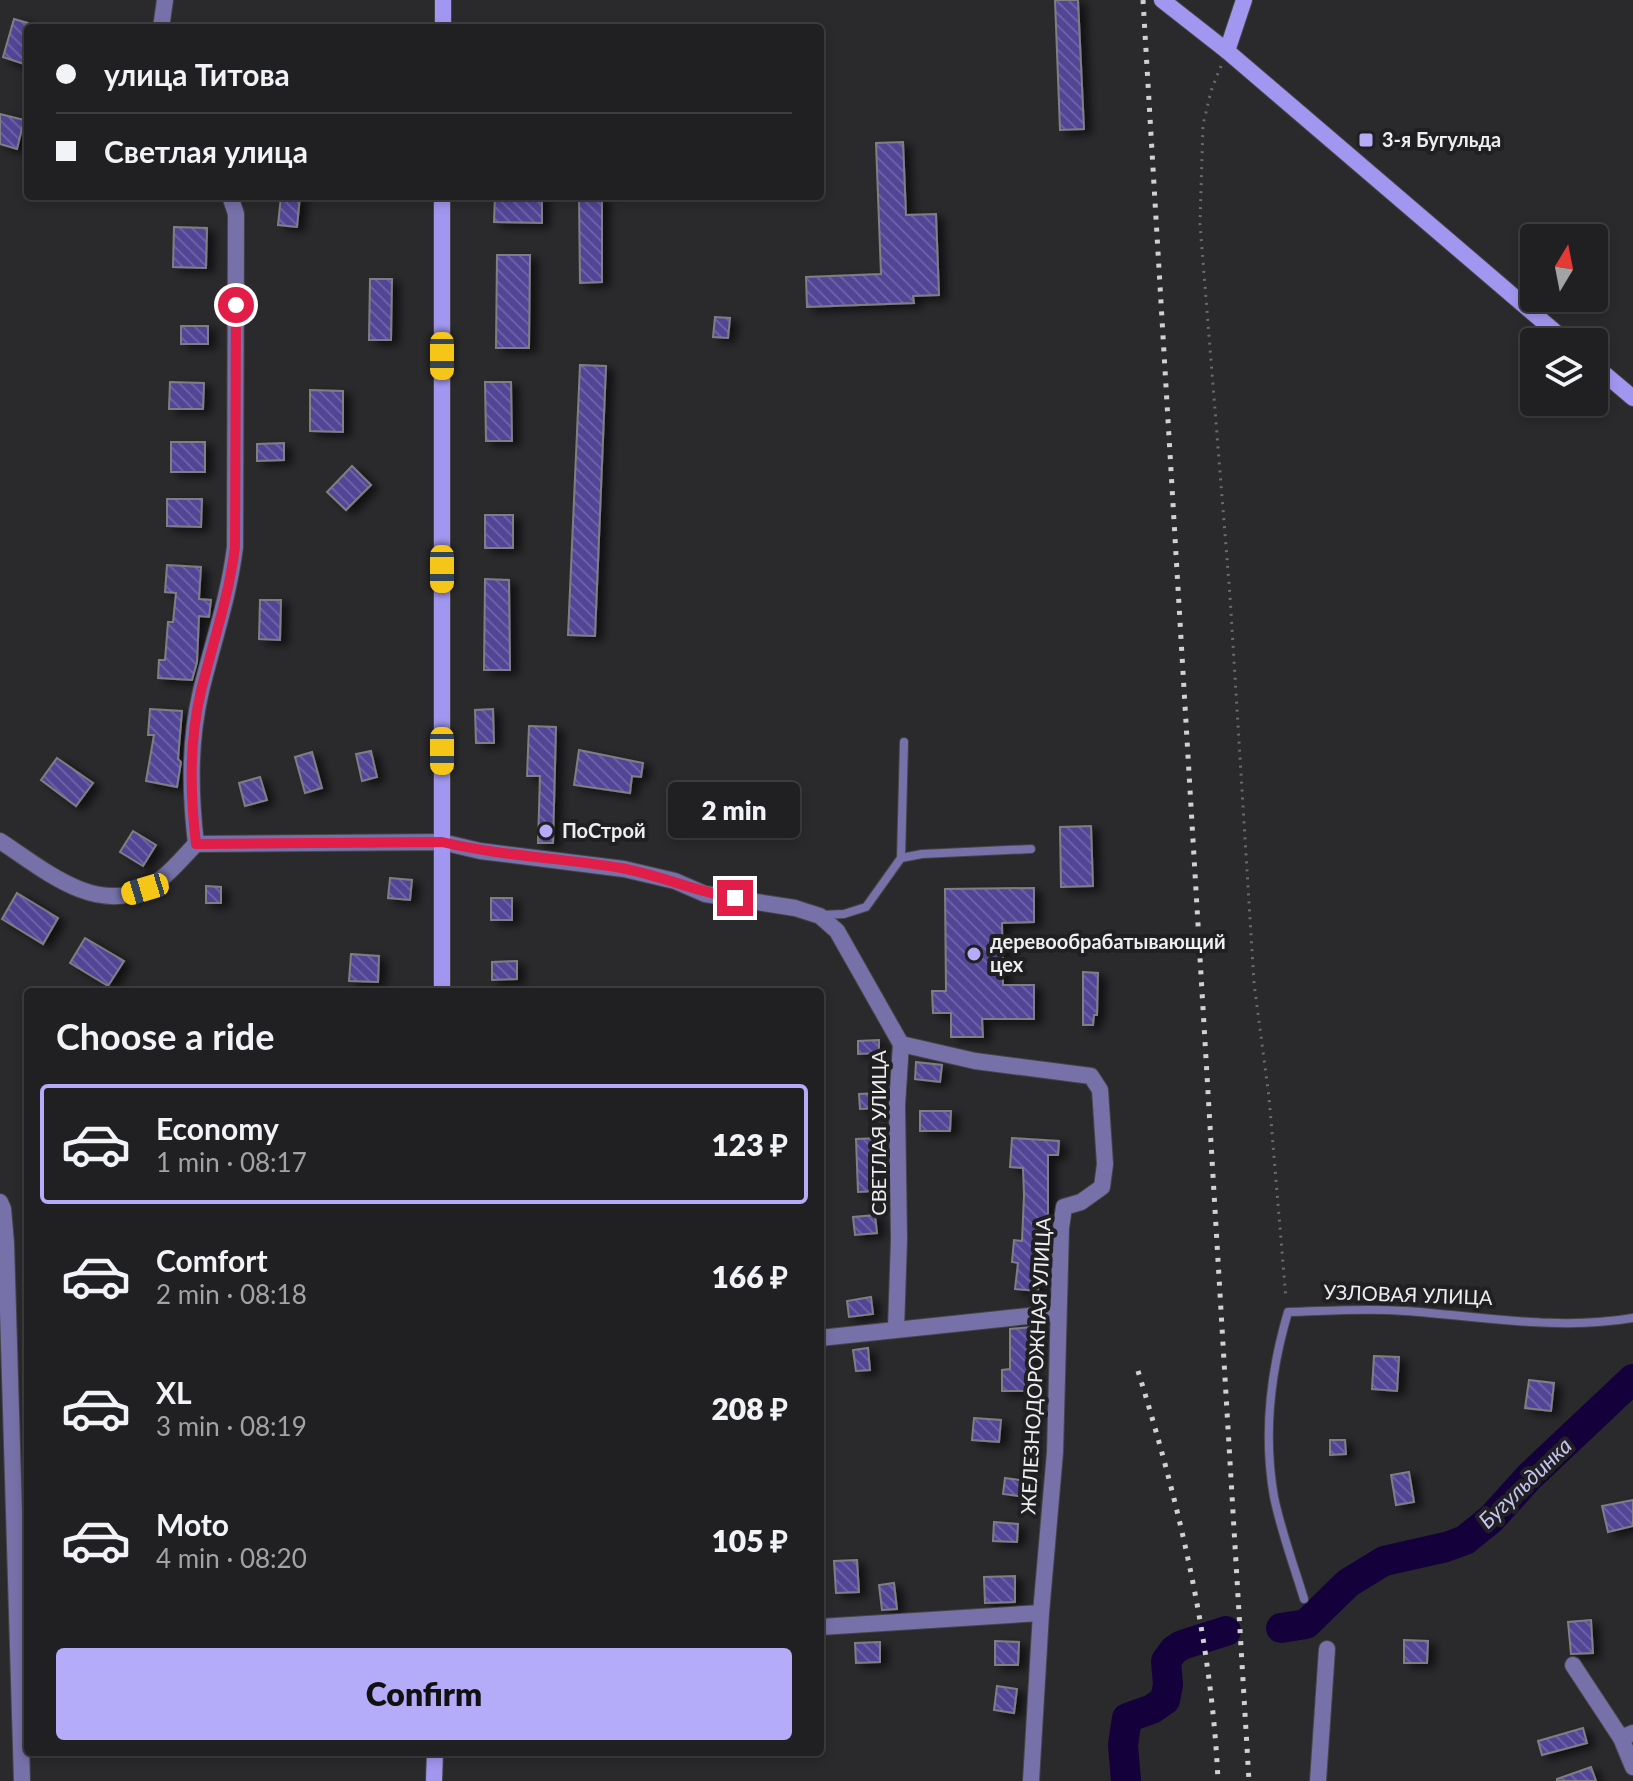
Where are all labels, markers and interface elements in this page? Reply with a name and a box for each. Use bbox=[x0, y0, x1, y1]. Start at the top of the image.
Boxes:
text: улица Титова bbox=[104, 56, 290, 92]
place label: 3-я Бугульда bbox=[1382, 127, 1501, 151]
marker: 3-я Бугульда bbox=[1357, 131, 1375, 149]
text: Светлая улица bbox=[104, 133, 308, 169]
north arrow bbox=[1520, 224, 1608, 312]
map controls bbox=[1520, 224, 1608, 416]
route start bbox=[218, 287, 254, 323]
button: layers bbox=[1520, 328, 1608, 416]
car bbox=[430, 332, 454, 380]
car bbox=[430, 545, 454, 593]
car bbox=[430, 727, 454, 775]
callout: 2 min bbox=[669, 782, 801, 838]
text: 2 min bbox=[702, 794, 766, 826]
place label: ПоСтрой bbox=[562, 818, 646, 842]
marker: ПоСтрой bbox=[537, 822, 555, 840]
car bbox=[119, 871, 171, 907]
route end bbox=[717, 880, 753, 916]
place label: деревообрабатывающий цех bbox=[990, 929, 1226, 976]
marker: деревообрабатывающий цех bbox=[965, 945, 983, 963]
text: Choose a ride bbox=[56, 1014, 275, 1058]
street label: СВЕТЛАЯ УЛИЦА bbox=[866, 1050, 890, 1216]
icon: car bbox=[60, 1108, 132, 1180]
text: Economy bbox=[156, 1110, 279, 1146]
text: 123 ₽ bbox=[711, 1126, 788, 1162]
text: 1 min · 08:17 bbox=[156, 1146, 307, 1178]
street label: ЖЕЛЕЗНОДОРОЖНАЯ УЛИЦА bbox=[1015, 1216, 1055, 1515]
icon: car bbox=[60, 1240, 132, 1312]
text: Comfort bbox=[156, 1242, 268, 1278]
text: 166 ₽ bbox=[711, 1258, 788, 1294]
text: 2 min · 08:18 bbox=[156, 1278, 307, 1310]
street label: УЗЛОВАЯ УЛИЦА bbox=[1323, 1279, 1494, 1309]
icon: car bbox=[60, 1372, 132, 1444]
text: XL bbox=[156, 1374, 192, 1410]
text: 208 ₽ bbox=[711, 1390, 788, 1426]
text: 3 min · 08:19 bbox=[156, 1410, 307, 1442]
water label: Бугульдинка bbox=[1473, 1432, 1577, 1534]
icon: car bbox=[60, 1504, 132, 1576]
text: Moto bbox=[156, 1506, 229, 1542]
text: 105 ₽ bbox=[711, 1522, 788, 1558]
text: 4 min · 08:20 bbox=[156, 1542, 307, 1574]
button: Confirm bbox=[56, 1648, 792, 1740]

